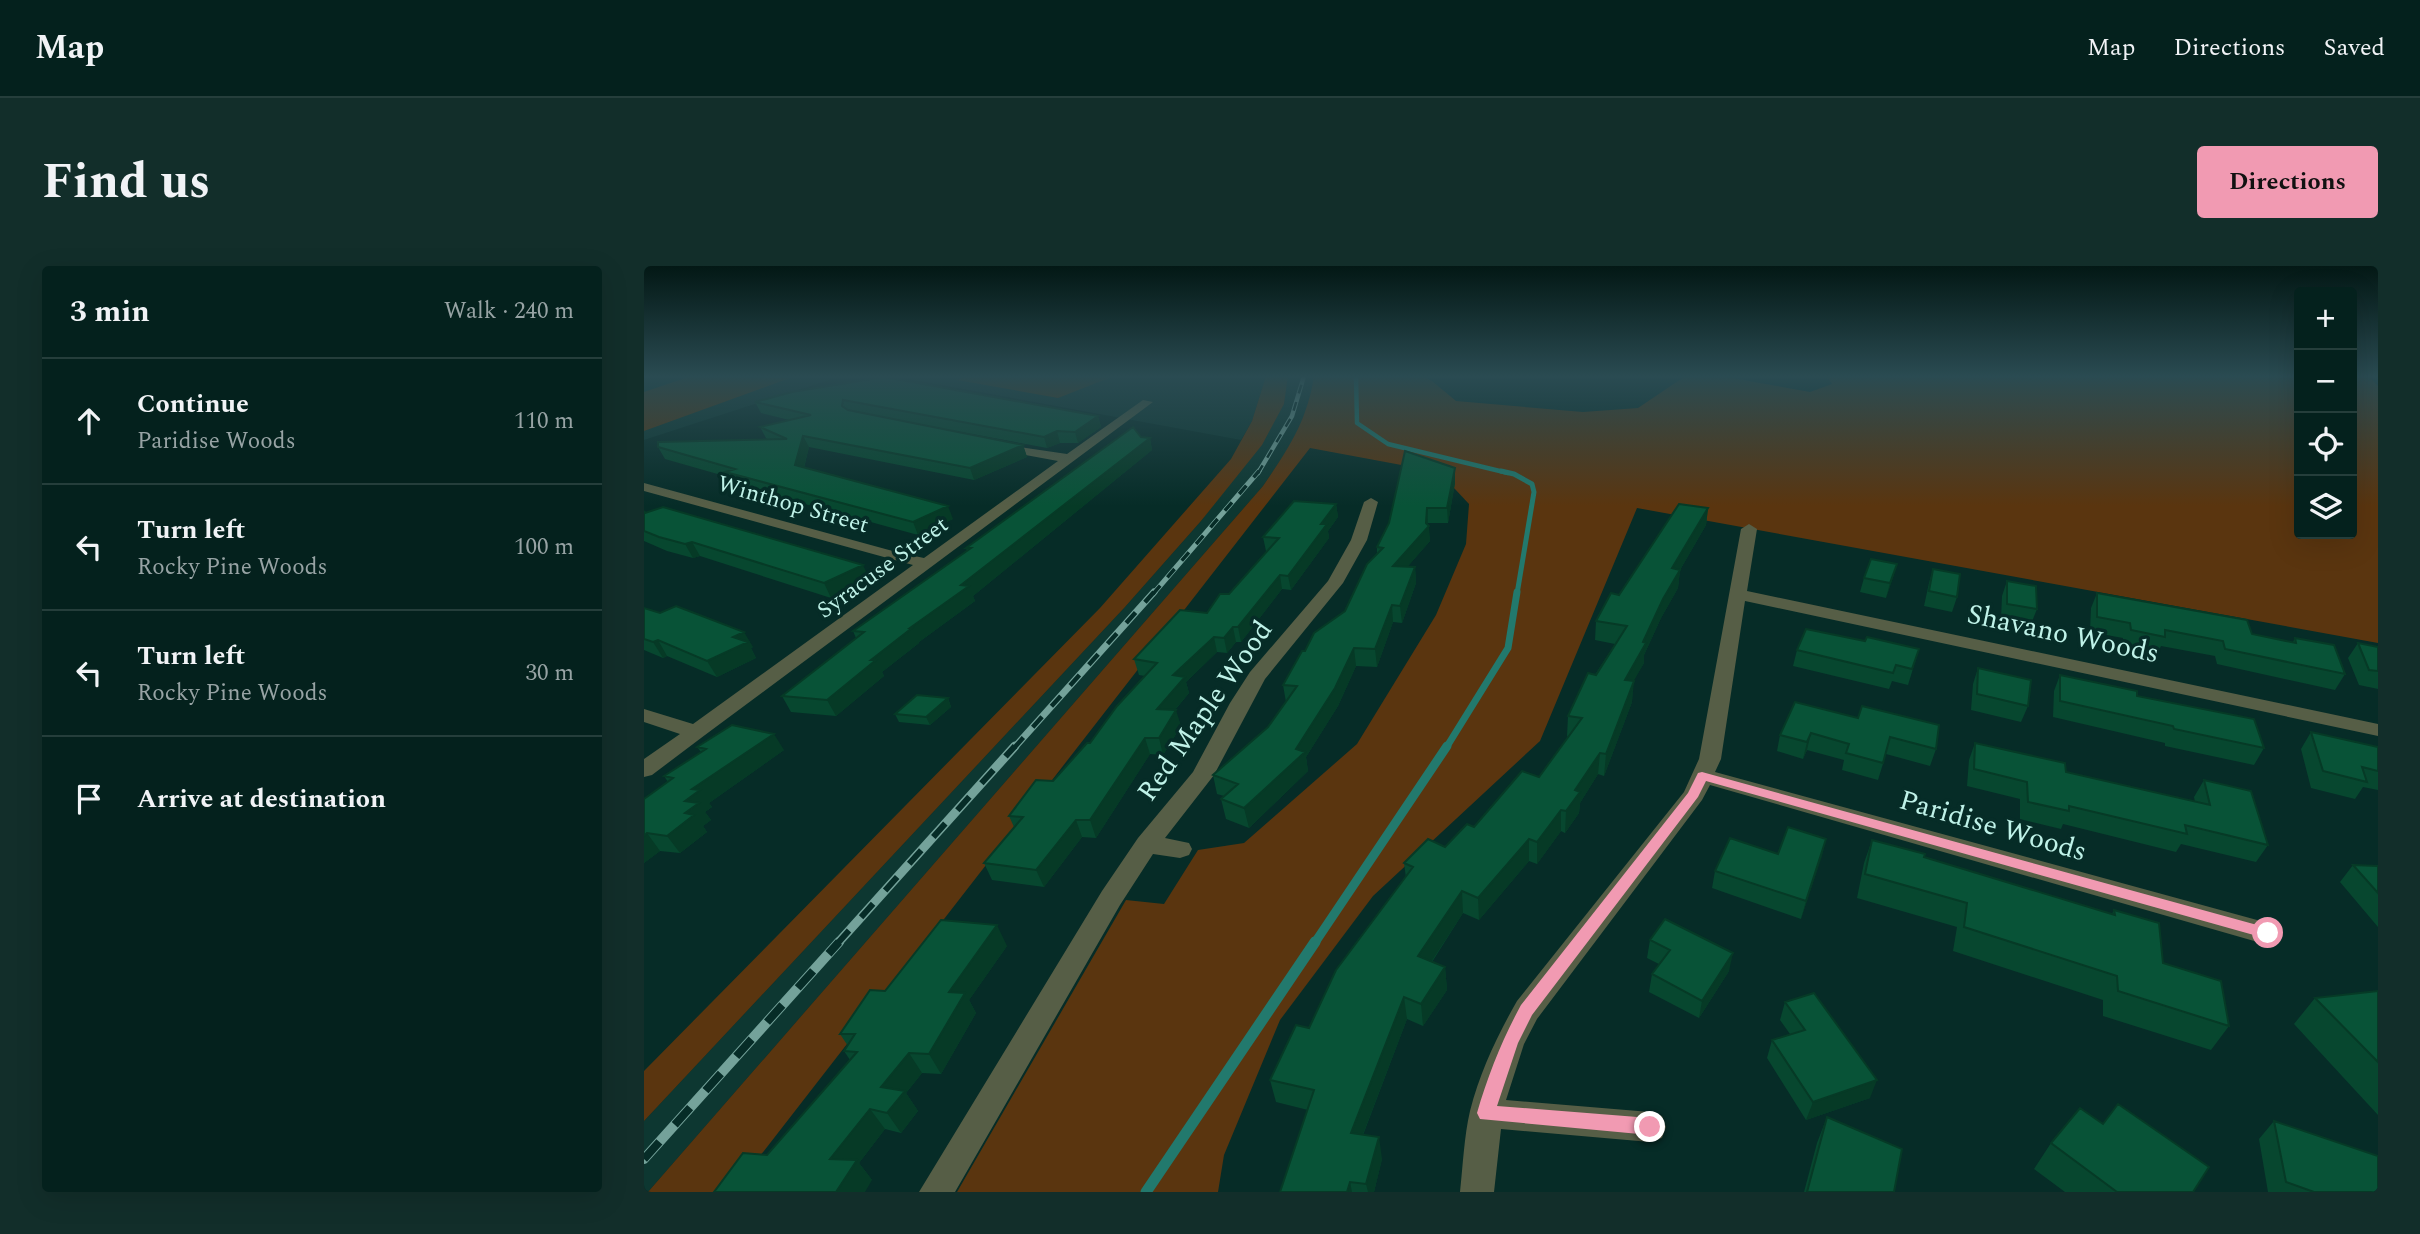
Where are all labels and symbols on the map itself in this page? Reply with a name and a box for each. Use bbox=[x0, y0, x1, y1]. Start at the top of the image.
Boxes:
street label: Winthop Street bbox=[713, 467, 873, 543]
street label: Syracuse Street bbox=[810, 508, 956, 628]
street label: Shavano Woods bbox=[1963, 593, 2163, 675]
street label: Red Maple Wood bbox=[1126, 611, 1284, 811]
street label: Paridise Woods bbox=[1894, 779, 2092, 873]
route start bbox=[2252, 917, 2283, 948]
route end bbox=[1634, 1111, 1665, 1142]

